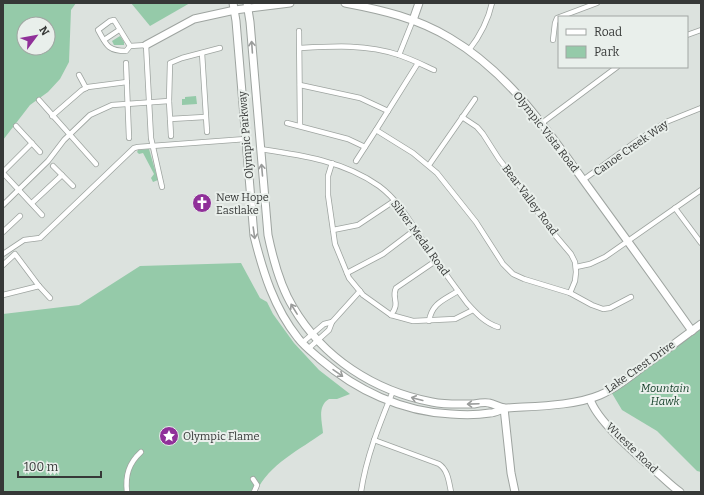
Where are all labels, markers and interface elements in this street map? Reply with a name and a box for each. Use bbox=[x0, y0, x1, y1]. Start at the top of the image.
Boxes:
north arrow bbox=[16, 16, 56, 56]
legend bbox=[558, 16, 688, 68]
text: N bbox=[36, 24, 52, 38]
text: Road bbox=[594, 25, 622, 39]
one-way arrow bbox=[248, 40, 255, 53]
text: Park bbox=[594, 45, 620, 59]
street label: Olympic Vista Road bbox=[511, 89, 582, 175]
street label: Olympic Parkway bbox=[236, 90, 256, 179]
street label: Canoe Creek Way bbox=[591, 117, 671, 179]
street label: Bear Valley Road bbox=[499, 162, 561, 238]
one-way arrow bbox=[258, 164, 266, 177]
place label: New Hope Eastlake bbox=[216, 191, 269, 217]
church icon: New Hope Eastlake bbox=[191, 192, 213, 214]
street label: Silver Medal Road bbox=[388, 198, 452, 279]
one-way arrow bbox=[250, 226, 258, 239]
one-way arrow bbox=[290, 304, 298, 315]
street label: Lake Crest Drive bbox=[603, 338, 677, 396]
one-way arrow bbox=[332, 369, 343, 377]
park label: Mountain Hawk bbox=[641, 382, 690, 408]
one-way arrow bbox=[411, 395, 424, 402]
one-way arrow bbox=[467, 400, 480, 407]
street label: Wueste Road bbox=[603, 420, 661, 476]
place icon: Olympic Flame bbox=[158, 425, 180, 447]
place label: Olympic Flame bbox=[183, 430, 260, 443]
scale bar bbox=[18, 453, 101, 479]
text: 100 m bbox=[24, 460, 59, 474]

